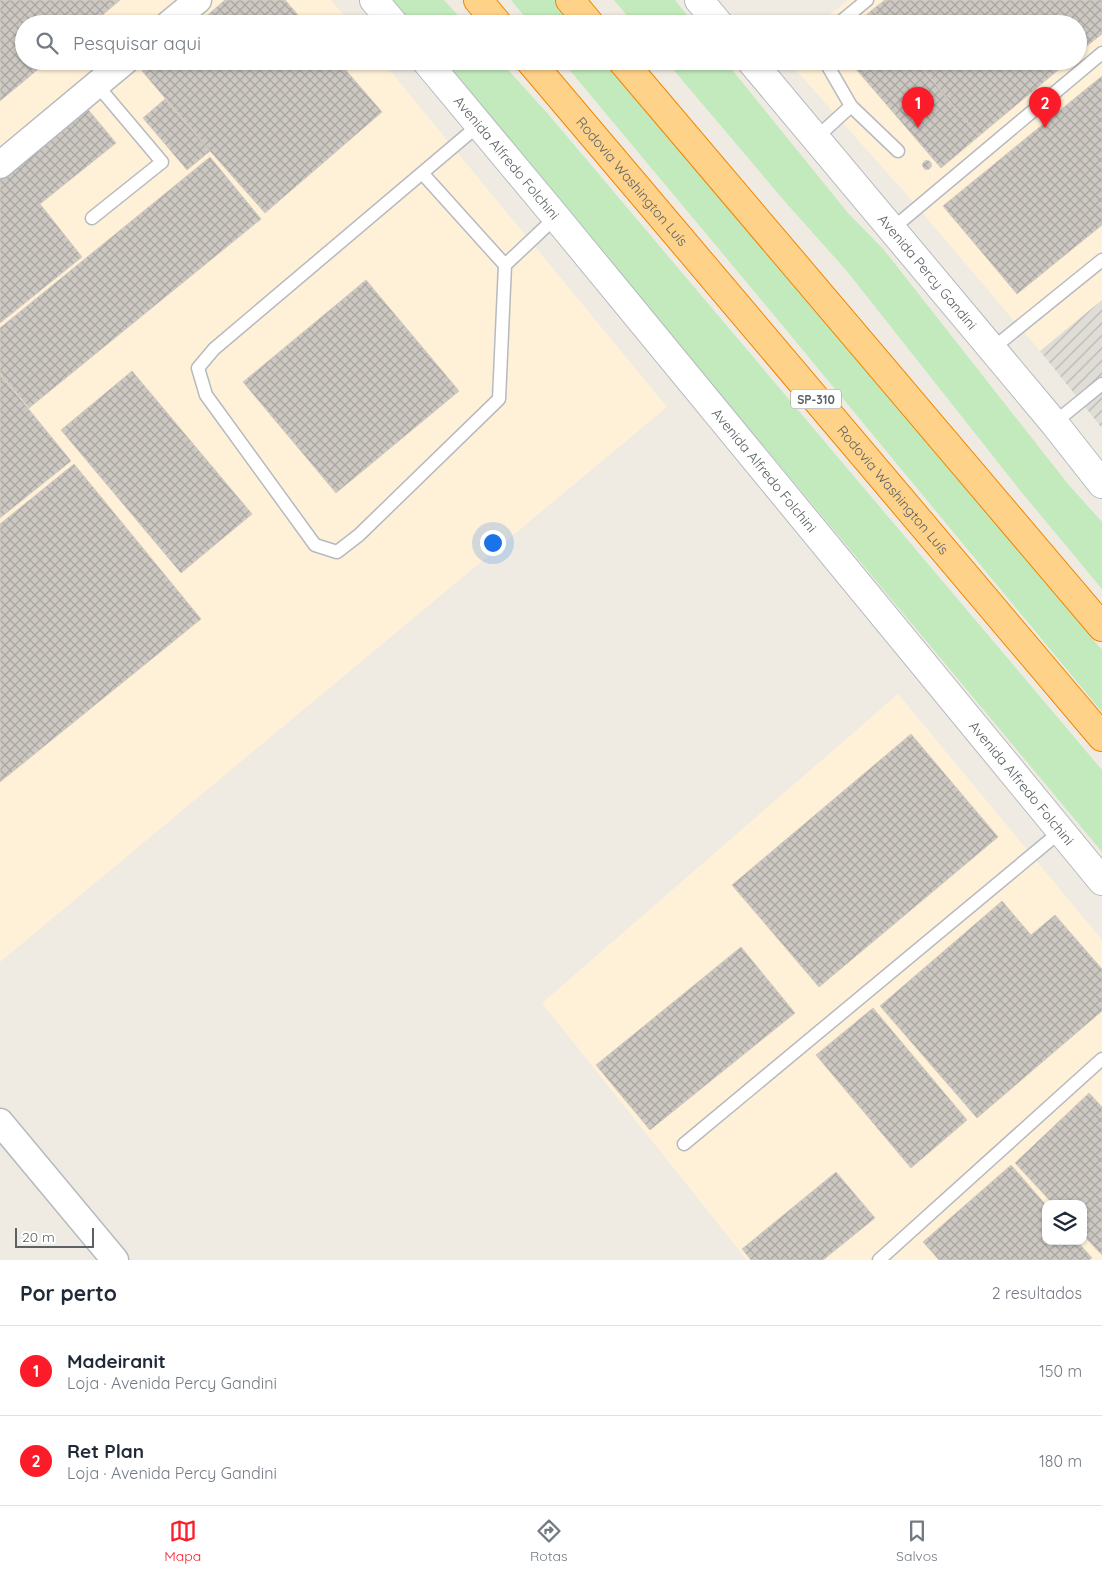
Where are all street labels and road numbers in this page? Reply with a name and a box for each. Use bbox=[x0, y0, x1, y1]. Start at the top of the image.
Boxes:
street label: Avenida Alfredo Folchini bbox=[450, 92, 563, 223]
street label: Rodovia Washington Luís bbox=[572, 113, 692, 250]
street label: Avenida Percy Gandini bbox=[874, 210, 981, 333]
road number: SP-310 bbox=[791, 389, 841, 408]
street label: Avenida Alfredo Folchini bbox=[708, 405, 821, 536]
street label: Rodovia Washington Luís bbox=[833, 422, 953, 558]
street label: Avenida Alfredo Folchini bbox=[965, 717, 1078, 849]

